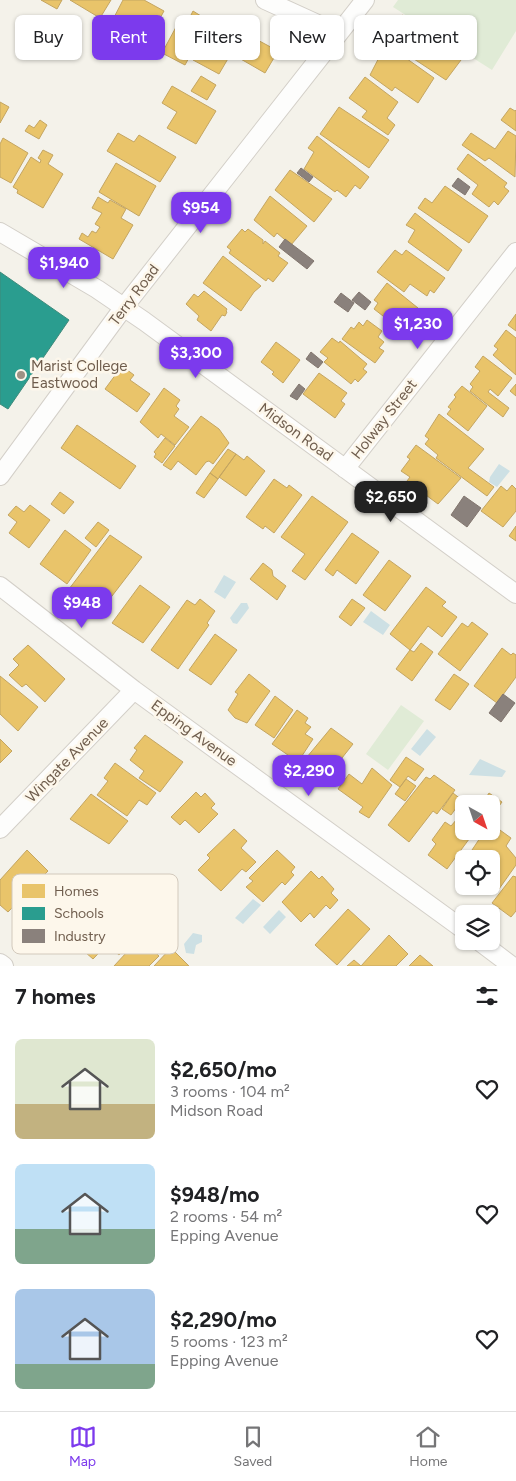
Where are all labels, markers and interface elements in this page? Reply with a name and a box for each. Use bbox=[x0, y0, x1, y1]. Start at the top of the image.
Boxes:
chip: Buy bbox=[15, 15, 82, 60]
chip: Rent bbox=[92, 15, 165, 60]
chip: Filters bbox=[175, 15, 260, 60]
chip: New bbox=[270, 15, 344, 60]
chip: Apartment bbox=[354, 15, 477, 60]
pin: $954 bbox=[171, 192, 231, 234]
text: $954 bbox=[182, 198, 220, 217]
pin: $1,940 bbox=[23, 246, 105, 289]
text: $1,940 bbox=[39, 253, 89, 272]
street label: Terry Road bbox=[105, 261, 163, 329]
pin: $1,230 bbox=[377, 308, 459, 350]
text: $1,230 bbox=[394, 314, 442, 333]
pin: $3,300 bbox=[155, 336, 237, 379]
text: $3,300 bbox=[170, 343, 222, 362]
place label: Marist College Eastwood bbox=[31, 357, 128, 392]
marker: Marist College Eastwood bbox=[15, 369, 27, 381]
street label: Holway Street bbox=[347, 375, 421, 462]
street label: Midson Road bbox=[255, 399, 337, 465]
pin: $2,650 bbox=[350, 480, 432, 523]
text: $2,650 bbox=[365, 487, 417, 506]
pin: $948 bbox=[52, 586, 112, 629]
text: $948 bbox=[63, 593, 101, 612]
street label: Epping Avenue bbox=[148, 696, 240, 770]
street label: Wingate Avenue bbox=[22, 714, 112, 806]
pin: $2,290 bbox=[268, 754, 350, 797]
text: $2,290 bbox=[283, 761, 335, 780]
north arrow bbox=[455, 795, 500, 840]
map controls bbox=[455, 795, 500, 950]
button: locate bbox=[455, 850, 500, 895]
legend bbox=[12, 874, 178, 954]
text: Homes bbox=[54, 883, 99, 900]
text: Schools bbox=[54, 905, 104, 922]
button: layers bbox=[455, 905, 500, 950]
text: Industry bbox=[54, 928, 106, 945]
icon: filters bbox=[473, 982, 501, 1010]
text: 7 homes bbox=[15, 984, 96, 1009]
text: $2,650/mo bbox=[170, 1057, 277, 1082]
icon: home bbox=[55, 1059, 115, 1119]
icon: heart bbox=[473, 1075, 501, 1103]
text: 3 rooms · 104 m² bbox=[170, 1082, 290, 1101]
text: Midson Road bbox=[170, 1101, 263, 1120]
text: $948/mo bbox=[170, 1182, 260, 1207]
icon: home bbox=[55, 1184, 115, 1244]
icon: heart bbox=[473, 1200, 501, 1228]
text: 2 rooms · 54 m² bbox=[170, 1207, 282, 1226]
text: Epping Avenue bbox=[170, 1226, 278, 1245]
text: $2,290/mo bbox=[170, 1307, 277, 1332]
icon: home bbox=[55, 1309, 115, 1369]
icon: heart bbox=[473, 1325, 501, 1353]
text: 5 rooms · 123 m² bbox=[170, 1332, 288, 1351]
text: Epping Avenue bbox=[170, 1351, 278, 1370]
tab: Map bbox=[69, 1423, 97, 1470]
tab: Saved bbox=[234, 1423, 272, 1470]
tab: Home bbox=[409, 1423, 447, 1470]

